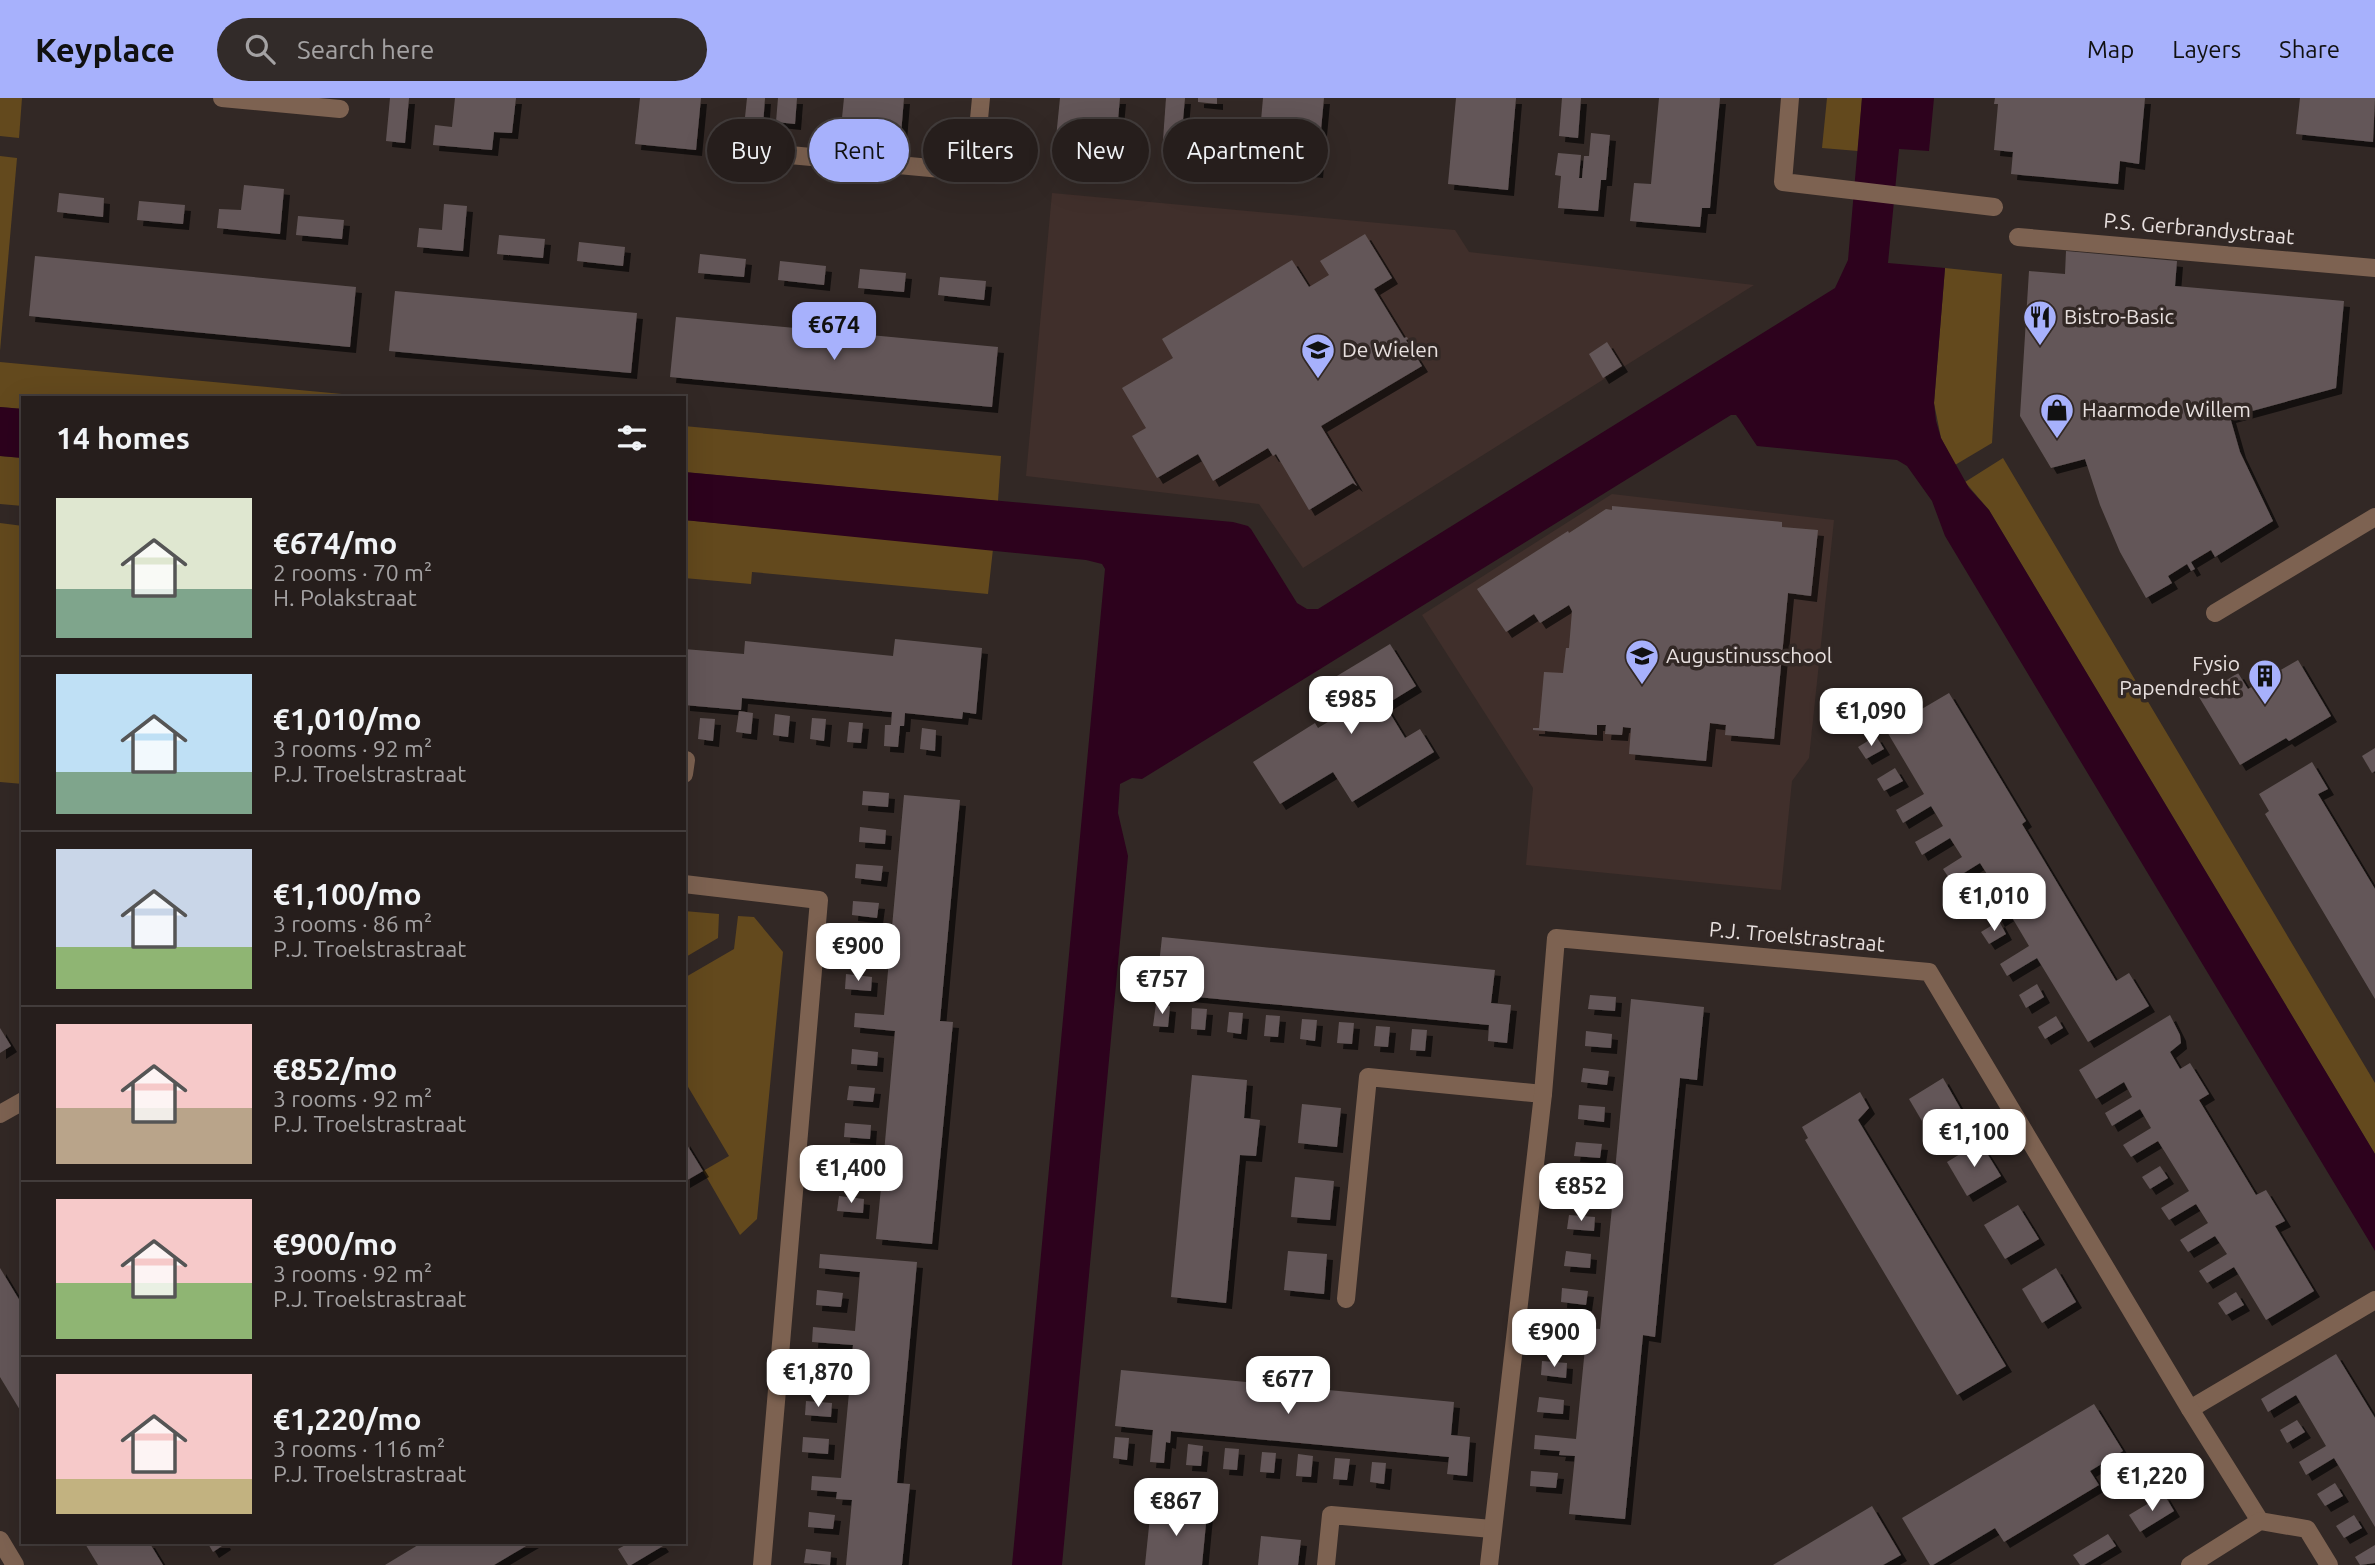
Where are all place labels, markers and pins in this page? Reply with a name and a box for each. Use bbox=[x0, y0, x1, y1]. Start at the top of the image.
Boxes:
restaurant icon: Bistro-Basic bbox=[2021, 298, 2059, 347]
pin: €674 bbox=[793, 302, 875, 362]
place label: Bistro-Basic bbox=[2064, 304, 2174, 328]
school or university icon: De Wielen bbox=[1299, 331, 1337, 380]
place label: De Wielen bbox=[1342, 337, 1439, 361]
shop icon: Haarmode Willem bbox=[2038, 391, 2076, 440]
place label: Haarmode Willem bbox=[2082, 397, 2251, 421]
school or university icon: Augustinusschool bbox=[1623, 637, 1661, 686]
place label: Augustinusschool bbox=[1666, 643, 1832, 667]
place label: Fysio Papendrecht bbox=[2119, 651, 2240, 699]
building icon: Fysio Papendrecht bbox=[2246, 657, 2284, 706]
pin: €985 bbox=[1310, 676, 1392, 736]
pin: €1,090 bbox=[1814, 688, 1928, 748]
pin: €1,010 bbox=[1937, 874, 2051, 933]
pin: €900 bbox=[817, 924, 899, 983]
pin: €757 bbox=[1121, 956, 1203, 1016]
pin: €1,100 bbox=[1917, 1110, 2031, 1169]
pin: €1,400 bbox=[794, 1146, 908, 1205]
pin: €852 bbox=[1540, 1164, 1622, 1223]
pin: €900 bbox=[1513, 1310, 1595, 1369]
pin: €1,870 bbox=[761, 1350, 875, 1409]
pin: €677 bbox=[1247, 1356, 1329, 1416]
pin: €1,220 bbox=[2095, 1454, 2209, 1513]
pin: €867 bbox=[1135, 1478, 1217, 1538]

